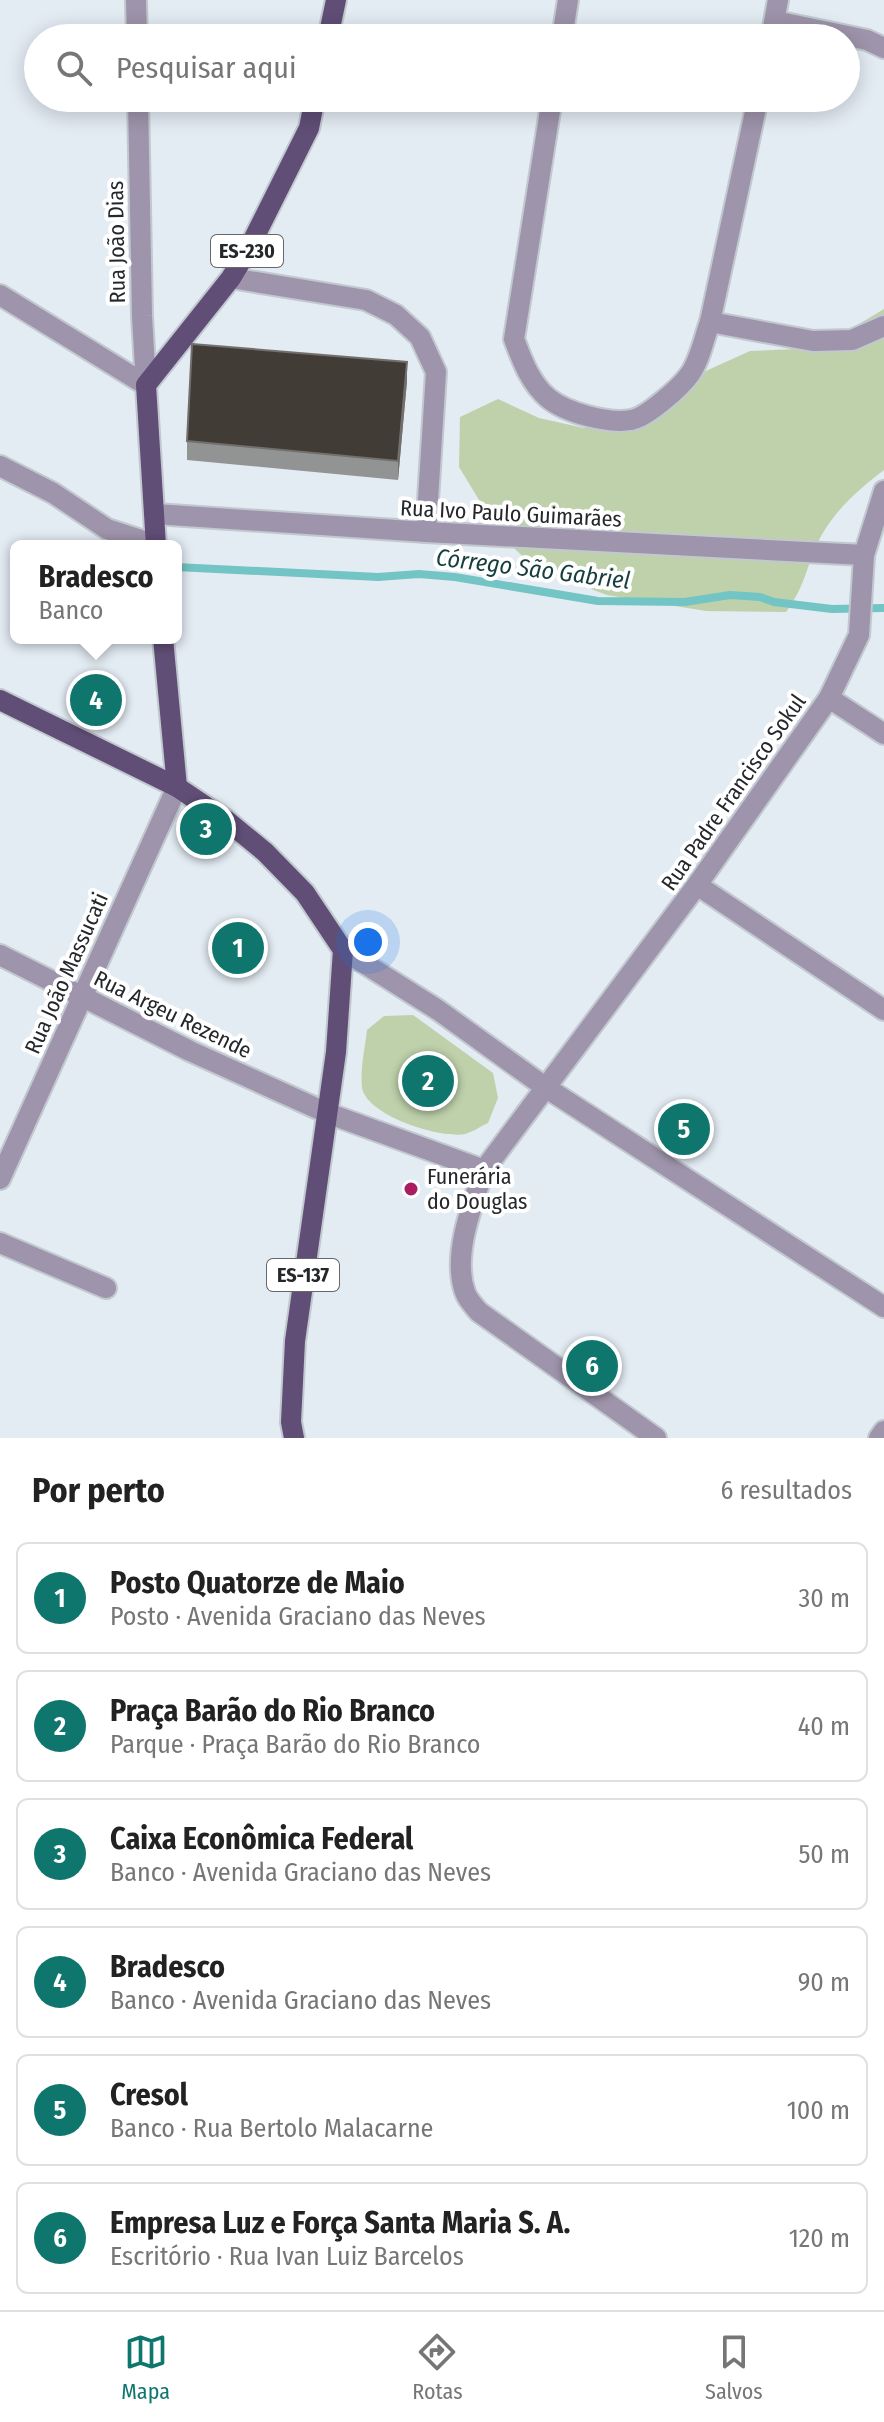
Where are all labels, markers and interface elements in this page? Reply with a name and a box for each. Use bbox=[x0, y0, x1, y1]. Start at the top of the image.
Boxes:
search box bbox=[24, 24, 860, 112]
icon: search bbox=[52, 46, 96, 90]
text: Pesquisar aqui bbox=[116, 50, 297, 86]
street label: Rua João Dias bbox=[102, 180, 131, 304]
road number: ES-230 bbox=[211, 235, 283, 267]
street label: Rua Ivo Paulo Guimarães bbox=[399, 494, 623, 533]
popup bbox=[10, 540, 182, 644]
water label: Córrego São Gabriel bbox=[434, 543, 632, 595]
text: Bradesco bbox=[39, 559, 154, 595]
text: Banco bbox=[39, 595, 103, 626]
pin: 4 bbox=[70, 670, 122, 730]
street label: Rua Padre Francisco Sokul bbox=[655, 689, 812, 896]
pin: 3 bbox=[180, 799, 232, 859]
street label: Rua João Massucati bbox=[19, 889, 114, 1058]
pin: 1 bbox=[212, 918, 264, 978]
your location bbox=[348, 922, 388, 962]
street label: Rua Argeu Rezende bbox=[90, 965, 256, 1064]
pin: 2 bbox=[402, 1051, 454, 1111]
pin: 5 bbox=[658, 1099, 710, 1159]
place label: Funerária do Douglas bbox=[427, 1163, 527, 1215]
marker: Funerária do Douglas bbox=[402, 1180, 420, 1198]
road number: ES-137 bbox=[267, 1259, 339, 1291]
pin: 6 bbox=[566, 1336, 618, 1396]
text: Por perto bbox=[32, 1470, 165, 1511]
text: 6 resultados bbox=[720, 1475, 852, 1506]
text: Posto Quatorze de Maio bbox=[110, 1565, 405, 1601]
text: 1 bbox=[55, 1583, 66, 1614]
text: 30 m bbox=[799, 1583, 850, 1614]
text: Posto · Avenida Graciano das Neves bbox=[110, 1601, 486, 1632]
text: Praça Barão do Rio Branco bbox=[110, 1693, 435, 1729]
text: 2 bbox=[54, 1711, 66, 1742]
text: 40 m bbox=[798, 1711, 850, 1742]
text: Parque · Praça Barão do Rio Branco bbox=[110, 1729, 480, 1760]
text: Caixa Econômica Federal bbox=[110, 1821, 413, 1857]
text: 3 bbox=[54, 1839, 66, 1870]
text: 50 m bbox=[798, 1839, 850, 1870]
text: Banco · Avenida Graciano das Neves bbox=[110, 1857, 491, 1888]
text: Bradesco bbox=[110, 1949, 225, 1985]
text: 4 bbox=[53, 1967, 67, 1998]
text: 90 m bbox=[798, 1967, 850, 1998]
text: Banco · Avenida Graciano das Neves bbox=[110, 1985, 491, 2016]
text: Cresol bbox=[110, 2077, 188, 2113]
text: 5 bbox=[54, 2095, 66, 2126]
text: 100 m bbox=[787, 2095, 850, 2126]
text: Banco · Rua Bertolo Malacarne bbox=[110, 2113, 433, 2144]
text: Empresa Luz e Força Santa Maria S. A. bbox=[110, 2205, 570, 2241]
text: 6 bbox=[53, 2223, 67, 2254]
text: 120 m bbox=[789, 2223, 850, 2254]
text: Escritório · Rua Ivan Luiz Barcelos bbox=[110, 2241, 464, 2272]
tab: Mapa bbox=[121, 2330, 170, 2405]
tab: Rotas bbox=[412, 2330, 463, 2405]
tab: Salvos bbox=[705, 2330, 763, 2405]

